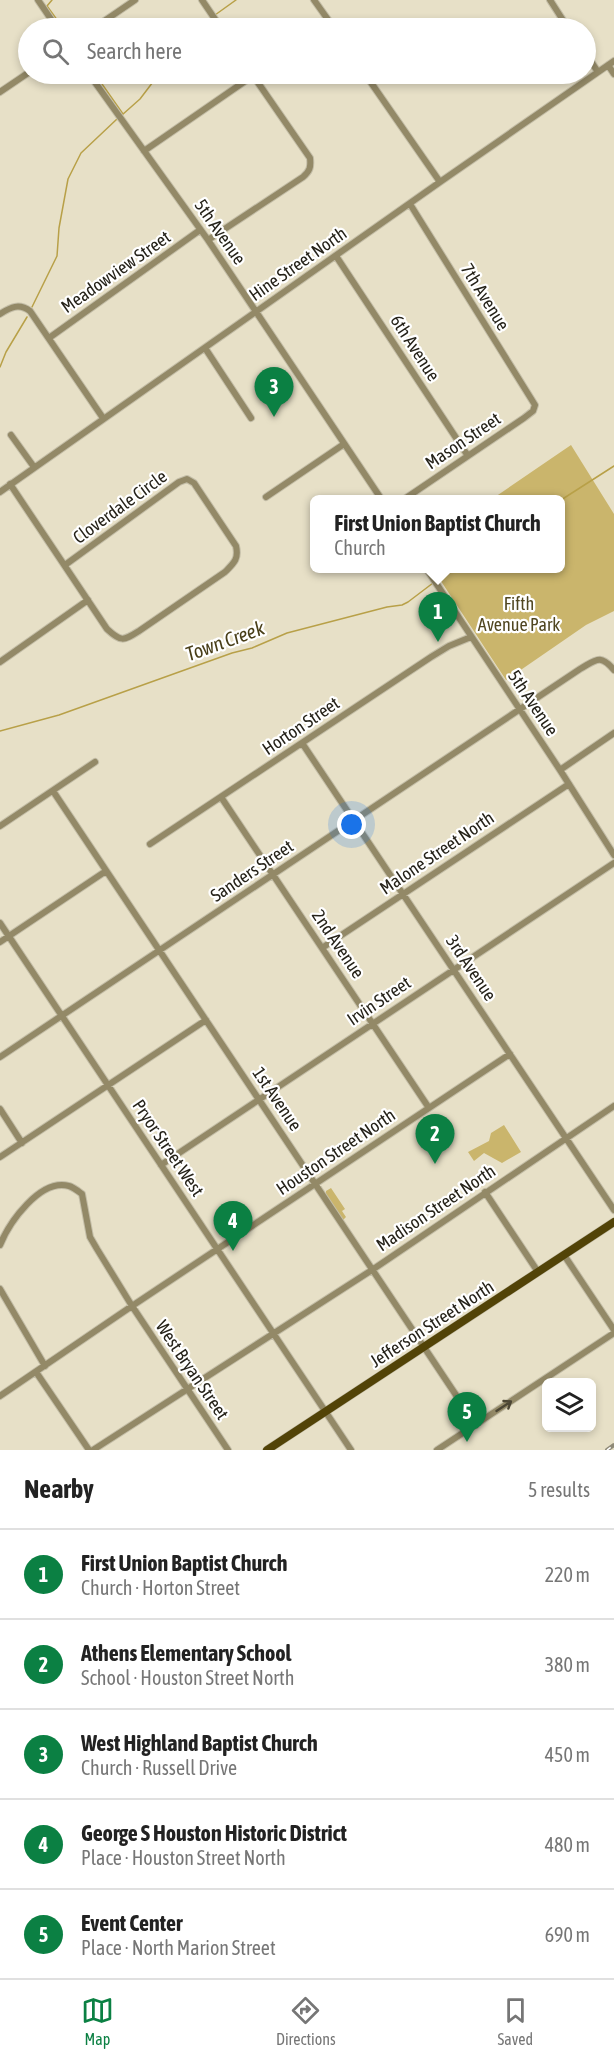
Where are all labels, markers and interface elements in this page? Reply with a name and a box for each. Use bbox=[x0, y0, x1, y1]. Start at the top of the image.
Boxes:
search box bbox=[18, 18, 596, 84]
icon: search bbox=[39, 35, 72, 68]
text: Search here bbox=[87, 38, 182, 64]
street label: 5th Avenue bbox=[190, 195, 250, 268]
street label: Hine Street North bbox=[245, 222, 350, 305]
street label: Meadowview Street bbox=[57, 226, 174, 317]
street label: 7th Avenue bbox=[457, 260, 514, 334]
street label: 6th Avenue bbox=[386, 311, 445, 385]
pin: 3 bbox=[254, 368, 294, 417]
street label: Mason Street bbox=[421, 408, 504, 473]
street label: Cloverdale Circle bbox=[69, 466, 171, 548]
popup bbox=[310, 495, 565, 573]
text: First Union Baptist Church bbox=[334, 510, 541, 536]
text: Church bbox=[334, 536, 386, 559]
pin: 1 bbox=[418, 592, 458, 642]
park label: Fifth Avenue Park bbox=[478, 593, 560, 635]
water label: Town Creek bbox=[182, 616, 267, 665]
street label: 5th Avenue bbox=[504, 666, 563, 740]
street label: Horton Street bbox=[258, 692, 343, 759]
street label: Malone Street North bbox=[376, 807, 498, 898]
your location bbox=[337, 810, 366, 839]
street label: Sanders Street bbox=[206, 835, 297, 906]
street label: 2nd Avenue bbox=[308, 906, 369, 982]
street label: 3rd Avenue bbox=[442, 931, 501, 1005]
street label: Irvin Street bbox=[343, 972, 415, 1029]
street label: 1st Avenue bbox=[248, 1063, 306, 1135]
street label: Pryor Street West bbox=[128, 1096, 208, 1200]
street label: Houston Street North bbox=[272, 1104, 399, 1199]
pin: 2 bbox=[416, 1114, 454, 1164]
street label: Madison Street North bbox=[372, 1160, 499, 1255]
pin: 4 bbox=[214, 1202, 252, 1251]
street label: Jefferson Street North bbox=[366, 1276, 498, 1371]
street label: West Bryan Street bbox=[152, 1316, 233, 1423]
map controls bbox=[542, 1378, 596, 1432]
button: layers bbox=[542, 1378, 596, 1432]
pin: 5 bbox=[448, 1392, 486, 1442]
one-way arrow bbox=[495, 1400, 511, 1412]
text: Nearby bbox=[24, 1474, 94, 1504]
text: 5 results bbox=[528, 1478, 590, 1501]
text: First Union Baptist Church bbox=[81, 1550, 287, 1576]
text: 1 bbox=[39, 1563, 48, 1586]
text: 220 m bbox=[545, 1563, 590, 1586]
text: Church · Horton Street bbox=[81, 1576, 240, 1599]
text: Athens Elementary School bbox=[81, 1640, 291, 1666]
text: 2 bbox=[39, 1653, 48, 1676]
text: 380 m bbox=[545, 1653, 590, 1676]
text: School · Houston Street North bbox=[81, 1666, 294, 1689]
text: West Highland Baptist Church bbox=[81, 1730, 318, 1756]
text: 3 bbox=[39, 1743, 48, 1766]
text: 450 m bbox=[545, 1743, 590, 1766]
text: Church · Russell Drive bbox=[81, 1756, 237, 1779]
text: George S Houston Historic District bbox=[81, 1820, 347, 1846]
text: 4 bbox=[39, 1833, 48, 1856]
text: 480 m bbox=[545, 1833, 590, 1856]
text: Place · Houston Street North bbox=[81, 1846, 286, 1869]
text: Event Center bbox=[81, 1910, 182, 1936]
text: 5 bbox=[39, 1923, 48, 1946]
text: 690 m bbox=[545, 1923, 590, 1946]
text: Place · North Marion Street bbox=[81, 1936, 276, 1959]
tab: Map bbox=[81, 1994, 114, 2048]
tab: Directions bbox=[276, 1994, 336, 2048]
tab: Saved bbox=[498, 1994, 533, 2048]

